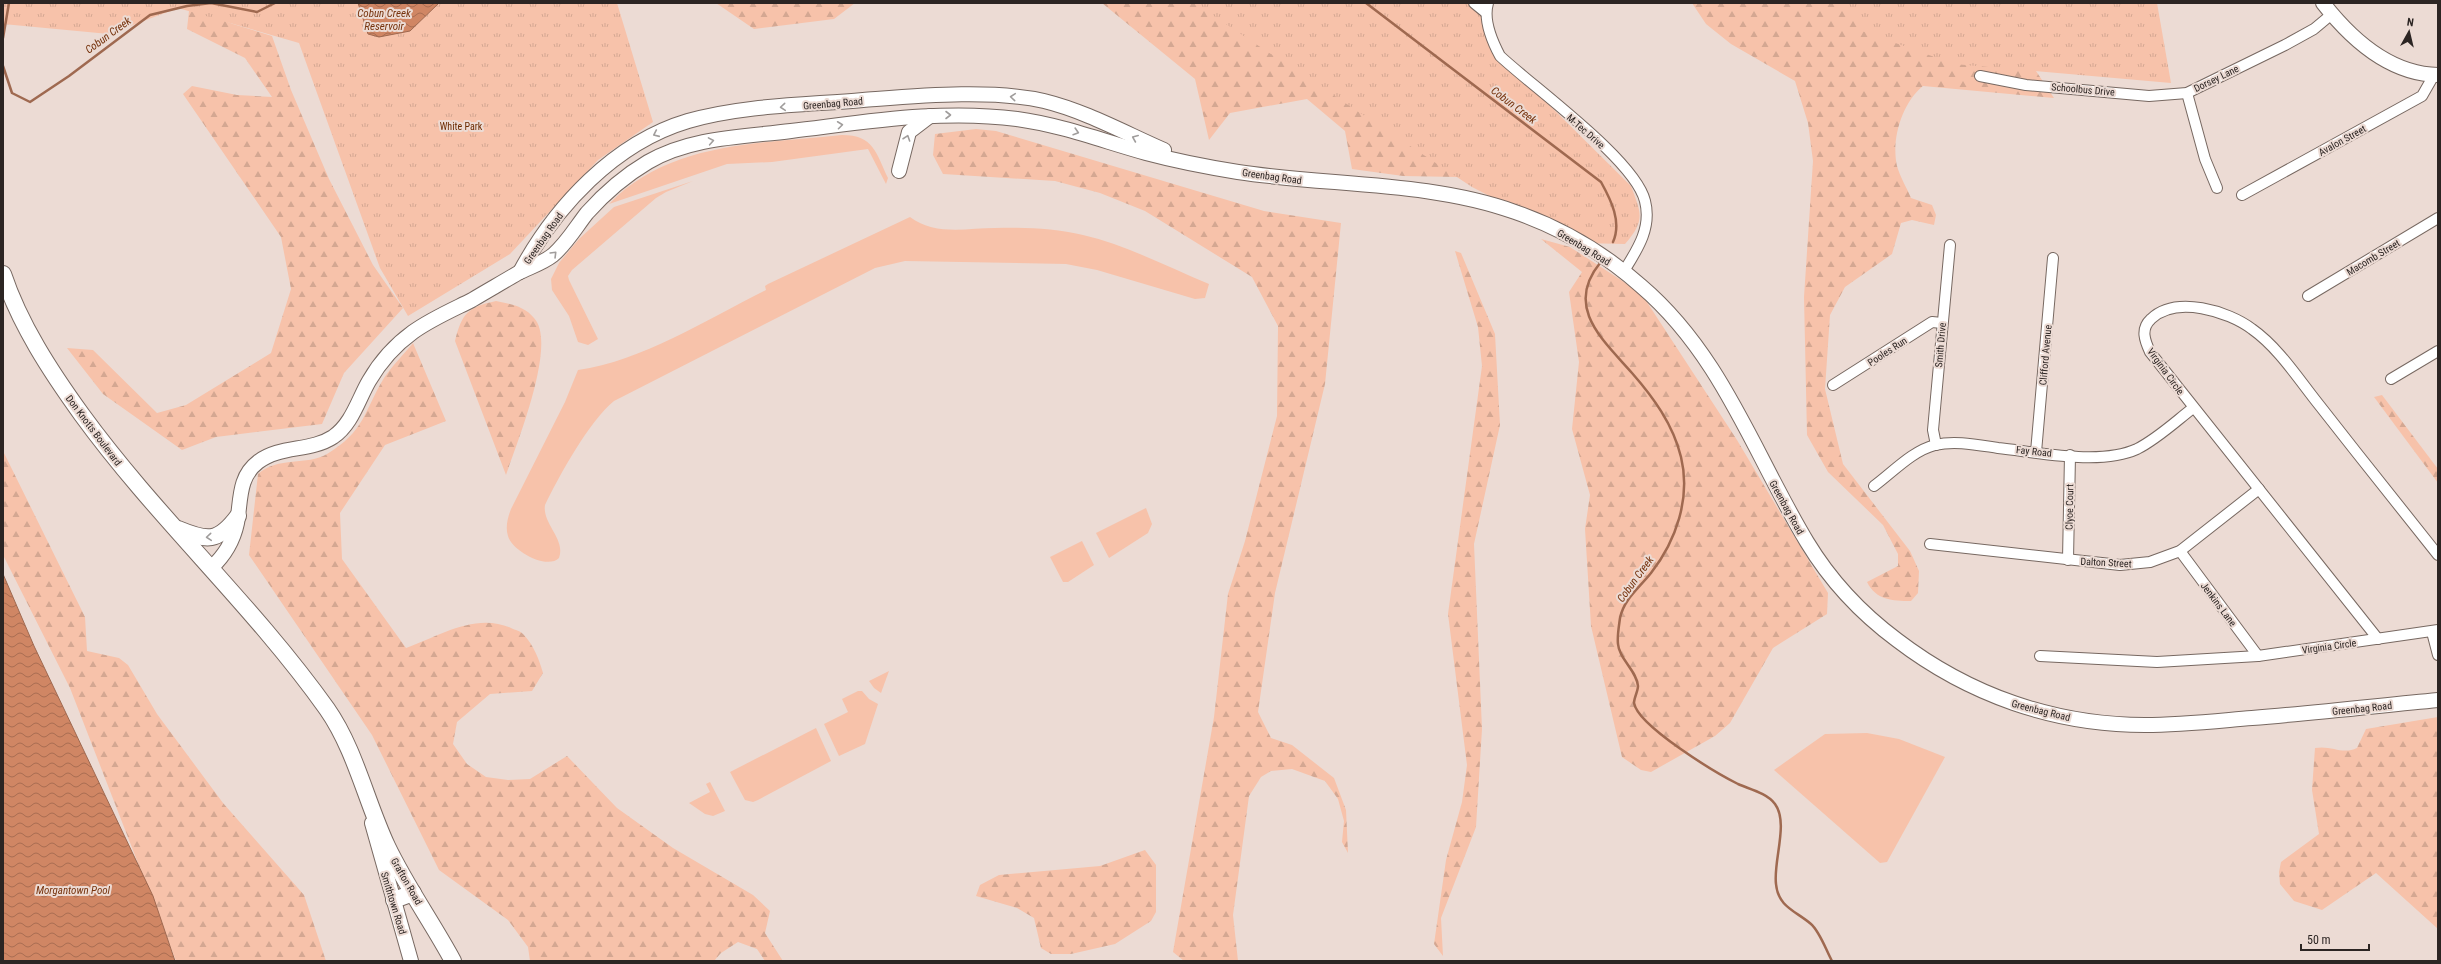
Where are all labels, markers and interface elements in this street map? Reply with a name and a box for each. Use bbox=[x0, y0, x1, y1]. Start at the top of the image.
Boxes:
water label: Cobun Creek Reservoir bbox=[357, 7, 411, 33]
north arrow bbox=[2389, 12, 2429, 52]
water label: Cobun Creek bbox=[83, 14, 134, 56]
text: N bbox=[2406, 16, 2415, 30]
street label: Dorsey Lane bbox=[2192, 63, 2241, 94]
street label: Schoolbus Drive bbox=[2051, 81, 2115, 98]
water label: Cobun Creek bbox=[1488, 84, 1539, 127]
one-way arrow bbox=[1010, 93, 1016, 102]
street label: Greenbag Road bbox=[803, 95, 864, 112]
one-way arrow bbox=[780, 103, 786, 112]
one-way arrow bbox=[945, 111, 951, 119]
street label: M-Tec Drive bbox=[1565, 112, 1607, 151]
park label: White Park bbox=[440, 121, 483, 132]
one-way arrow bbox=[837, 121, 843, 130]
street label: Avalon Street bbox=[2317, 123, 2368, 158]
one-way arrow bbox=[1073, 127, 1080, 136]
one-way arrow bbox=[653, 129, 661, 137]
one-way arrow bbox=[902, 135, 911, 142]
one-way arrow bbox=[1132, 135, 1140, 143]
one-way arrow bbox=[708, 137, 714, 145]
street label: Greenbag Road bbox=[1241, 167, 1302, 186]
street label: Greenbag Road bbox=[522, 210, 565, 266]
street label: Greenbag Road bbox=[1555, 227, 1612, 268]
street label: Macomb Street bbox=[2345, 237, 2402, 278]
one-way arrow bbox=[549, 251, 557, 259]
street label: Smith Drive bbox=[1933, 322, 1948, 368]
street label: Clifford Avenue bbox=[2037, 324, 2054, 386]
street label: Pooles Run bbox=[1866, 335, 1909, 368]
street label: Virginia Circle bbox=[2145, 346, 2186, 397]
street label: Don Knotts Boulevard bbox=[64, 393, 124, 468]
street label: Fay Road bbox=[2016, 444, 2052, 459]
street label: Greenbag Road bbox=[1767, 478, 1806, 536]
street label: Clyoe Court bbox=[2064, 484, 2075, 530]
one-way arrow bbox=[206, 532, 213, 541]
water label: Cobun Creek bbox=[1614, 554, 1656, 605]
street label: Dalton Street bbox=[2080, 556, 2132, 569]
street label: Jenkins Lane bbox=[2199, 580, 2239, 629]
street label: Virginia Circle bbox=[2301, 637, 2357, 656]
street label: Greenbag Road bbox=[2010, 698, 2071, 723]
street label: Greenbag Road bbox=[2332, 700, 2393, 717]
street label: Grafton Road bbox=[389, 856, 424, 906]
street label: Smithtown Road bbox=[379, 871, 408, 936]
water label: Morgantown Pool bbox=[36, 884, 111, 897]
scale bar bbox=[2301, 926, 2369, 952]
text: 50 m bbox=[2307, 933, 2331, 947]

